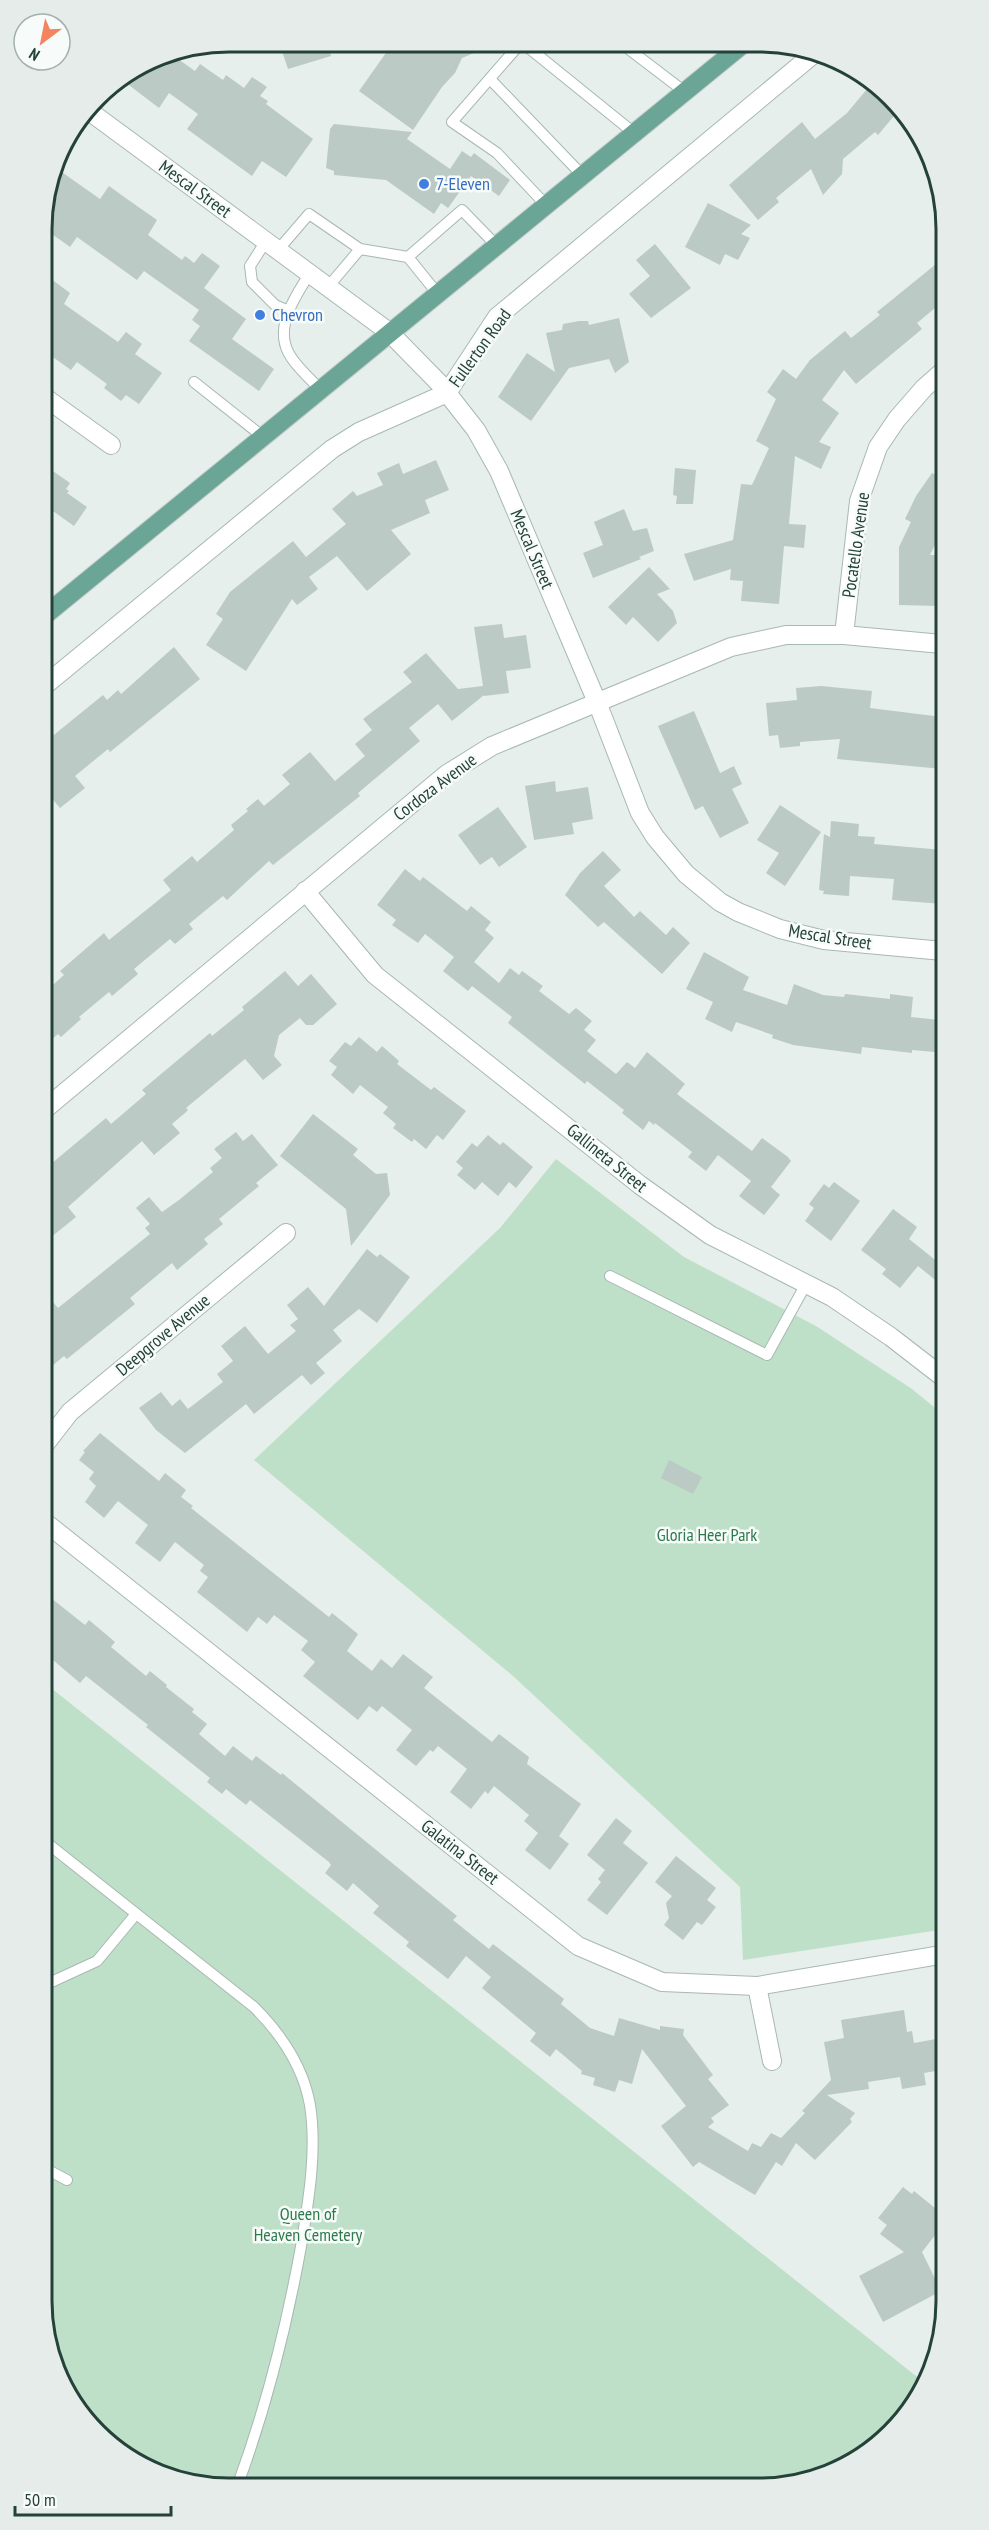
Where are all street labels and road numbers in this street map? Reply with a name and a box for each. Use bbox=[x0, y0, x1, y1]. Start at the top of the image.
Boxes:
street label: Mescal Street bbox=[155, 155, 236, 223]
street label: Fullerton Road bbox=[443, 304, 516, 391]
street label: Pocatello Avenue bbox=[837, 491, 874, 599]
street label: Mescal Street bbox=[505, 506, 559, 592]
street label: Cordoza Avenue bbox=[389, 748, 481, 825]
street label: Mescal Street bbox=[787, 919, 873, 954]
street label: Gallineta Street bbox=[562, 1118, 652, 1197]
street label: Deepgrove Avenue bbox=[111, 1289, 214, 1381]
street label: Galatina Street bbox=[417, 1814, 504, 1889]

